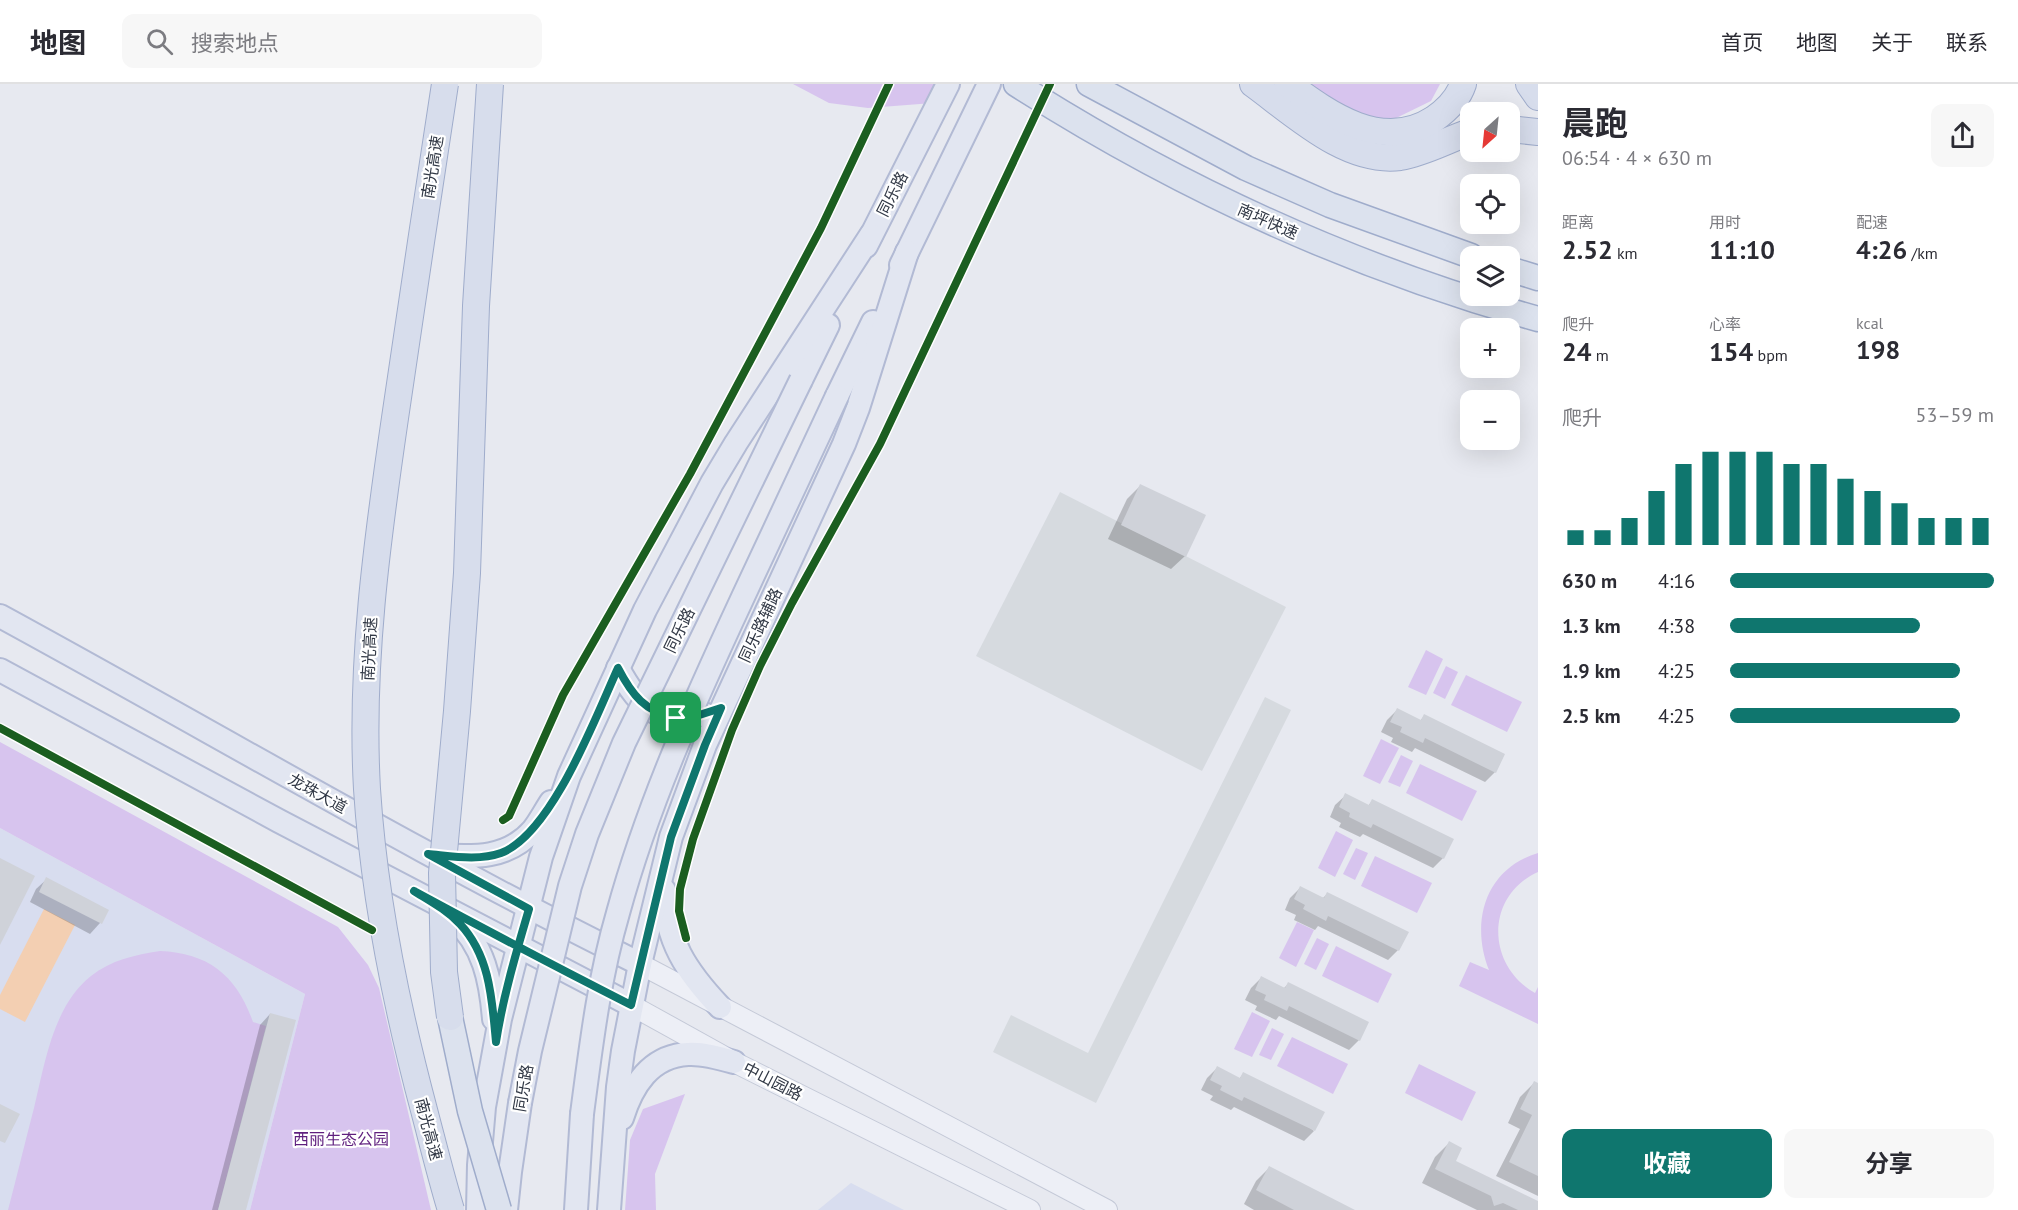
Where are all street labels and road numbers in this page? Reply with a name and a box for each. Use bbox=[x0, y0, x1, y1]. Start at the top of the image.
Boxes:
street label: 南光高速 bbox=[417, 134, 447, 200]
street label: 同乐路 bbox=[872, 168, 912, 220]
street label: 南坪快速 bbox=[1235, 199, 1301, 243]
street label: 同乐路辅路 bbox=[734, 585, 786, 665]
street label: 同乐路 bbox=[659, 604, 699, 656]
street label: 南光高速 bbox=[357, 617, 381, 681]
street label: 龙珠大道 bbox=[285, 769, 351, 817]
street label: 中山园路 bbox=[740, 1058, 806, 1104]
street label: 同乐路 bbox=[509, 1063, 537, 1113]
street label: 南光高速 bbox=[411, 1095, 447, 1163]

